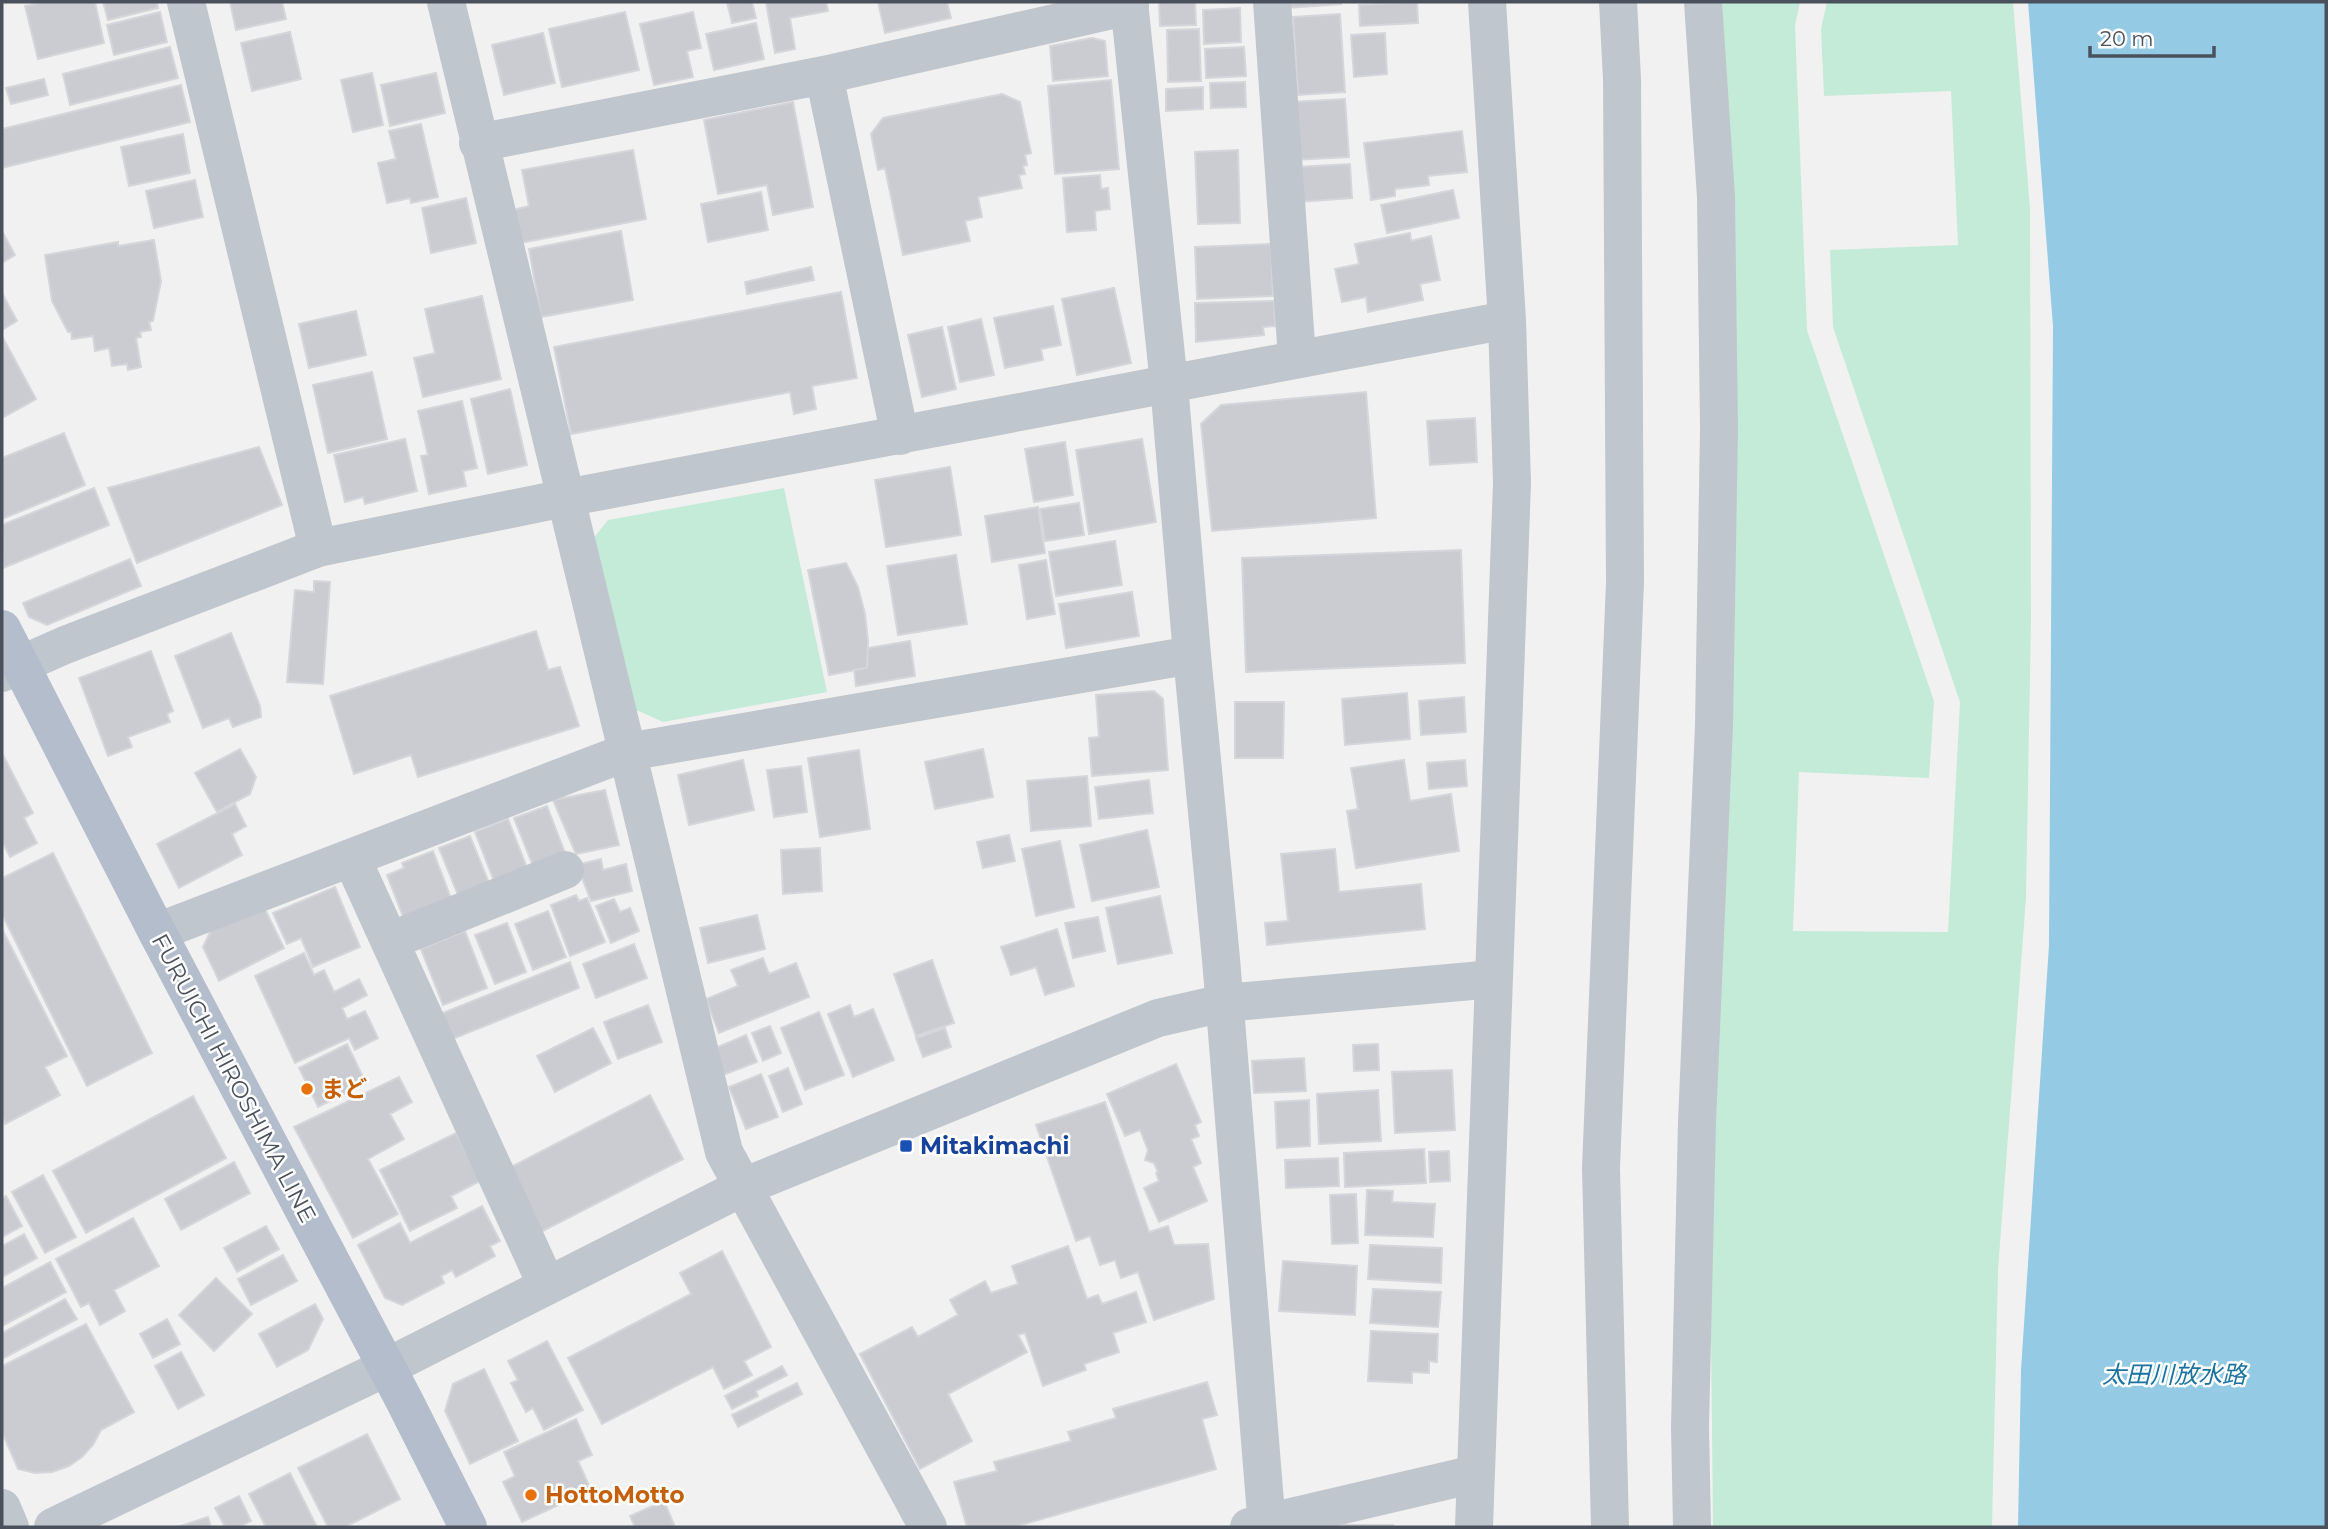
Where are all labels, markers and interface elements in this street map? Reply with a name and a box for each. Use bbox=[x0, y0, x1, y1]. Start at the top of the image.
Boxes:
scale bar bbox=[2090, 14, 2214, 58]
text: 20 m bbox=[2100, 26, 2154, 51]
street label: FURUICHI HIROSHIMA LINE bbox=[146, 929, 322, 1227]
place label: まど bbox=[321, 1075, 367, 1103]
marker: まど bbox=[299, 1081, 315, 1097]
place label: Mitakimachi bbox=[920, 1132, 1069, 1160]
marker: Mitakimachi bbox=[898, 1138, 914, 1154]
water label: 太田川放水路 bbox=[2102, 1360, 2248, 1389]
place label: HottoMotto bbox=[545, 1481, 685, 1509]
marker: HottoMotto bbox=[523, 1487, 539, 1503]

